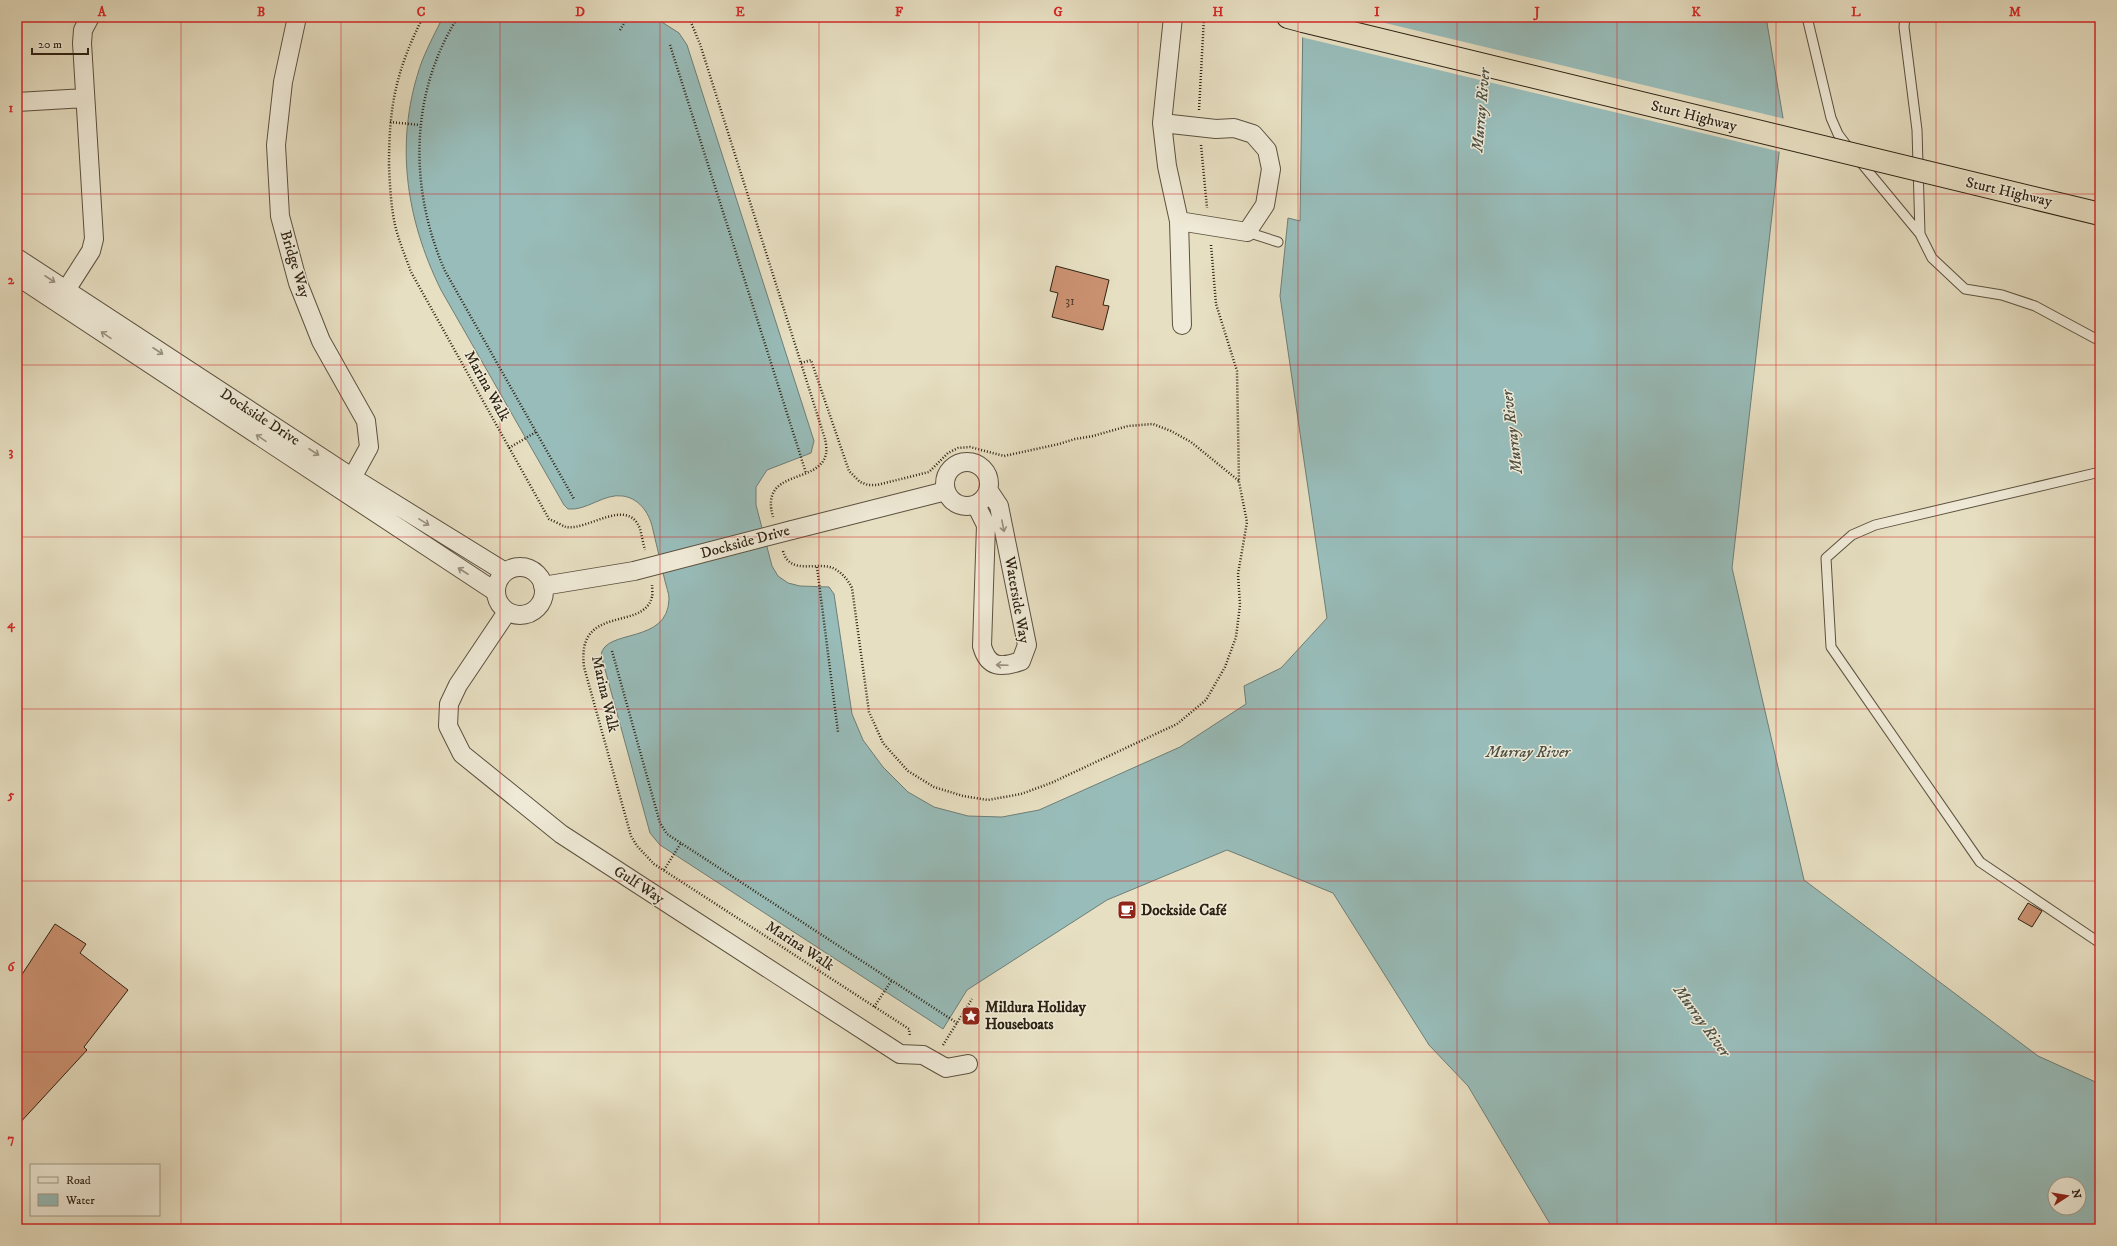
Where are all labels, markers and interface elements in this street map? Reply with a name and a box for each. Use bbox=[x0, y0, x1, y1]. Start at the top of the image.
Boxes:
text: A bbox=[97, 4, 107, 20]
text: B bbox=[257, 4, 265, 20]
text: C bbox=[417, 4, 426, 20]
text: D bbox=[575, 4, 585, 20]
text: E bbox=[735, 4, 745, 20]
text: F bbox=[895, 4, 904, 20]
text: G bbox=[1053, 4, 1063, 20]
text: H bbox=[1213, 4, 1224, 20]
text: I bbox=[1374, 4, 1380, 20]
text: J bbox=[1532, 4, 1540, 21]
text: K bbox=[1691, 4, 1701, 20]
text: L bbox=[1851, 4, 1861, 20]
text: M bbox=[2009, 4, 2021, 20]
scale bar bbox=[32, 30, 88, 56]
text: 20 m bbox=[38, 37, 62, 52]
water label: Murray River bbox=[1467, 66, 1495, 154]
street label: Sturt Highway bbox=[1649, 96, 1740, 136]
text: 1 bbox=[9, 100, 14, 116]
street label: Sturt Highway bbox=[1964, 173, 2055, 211]
street label: Bridge Way bbox=[276, 228, 314, 301]
text: 2 bbox=[8, 272, 15, 288]
one-way arrow bbox=[44, 275, 55, 284]
house number: 31 bbox=[1065, 293, 1075, 309]
one-way arrow bbox=[101, 331, 112, 339]
one-way arrow bbox=[153, 346, 164, 355]
street label: Marina Walk bbox=[460, 347, 515, 425]
street label: Dockside Drive bbox=[216, 384, 304, 450]
water label: Murray River bbox=[1497, 388, 1527, 476]
one-way arrow bbox=[256, 434, 267, 442]
text: 3 bbox=[9, 444, 14, 460]
one-way arrow bbox=[308, 448, 319, 456]
one-way arrow bbox=[418, 518, 429, 526]
one-way arrow bbox=[1000, 519, 1008, 532]
street label: Dockside Drive bbox=[698, 521, 792, 563]
street label: Waterside Way bbox=[1000, 554, 1034, 646]
one-way arrow bbox=[458, 567, 469, 575]
text: 4 bbox=[6, 616, 15, 633]
street label: Marina Walk bbox=[587, 654, 623, 735]
one-way arrow bbox=[996, 661, 1009, 669]
water label: Murray River bbox=[1485, 742, 1571, 762]
text: 5 bbox=[7, 787, 15, 803]
street label: Gulf Way bbox=[610, 862, 669, 909]
cafe icon: Dockside Café bbox=[1116, 899, 1138, 921]
place label: Dockside Café bbox=[1141, 901, 1227, 920]
street label: Marina Walk bbox=[762, 917, 838, 976]
text: 6 bbox=[8, 959, 16, 975]
water label: Murray River bbox=[1669, 980, 1736, 1062]
place label: Mildura Holiday Houseboats bbox=[985, 998, 1087, 1034]
place icon: Mildura Holiday Houseboats bbox=[960, 1005, 982, 1027]
text: 7 bbox=[8, 1131, 15, 1147]
legend bbox=[30, 1164, 160, 1216]
text: Road bbox=[66, 1173, 91, 1188]
north arrow bbox=[2047, 1176, 2087, 1216]
text: N bbox=[2068, 1188, 2084, 1200]
text: Water bbox=[65, 1193, 95, 1208]

